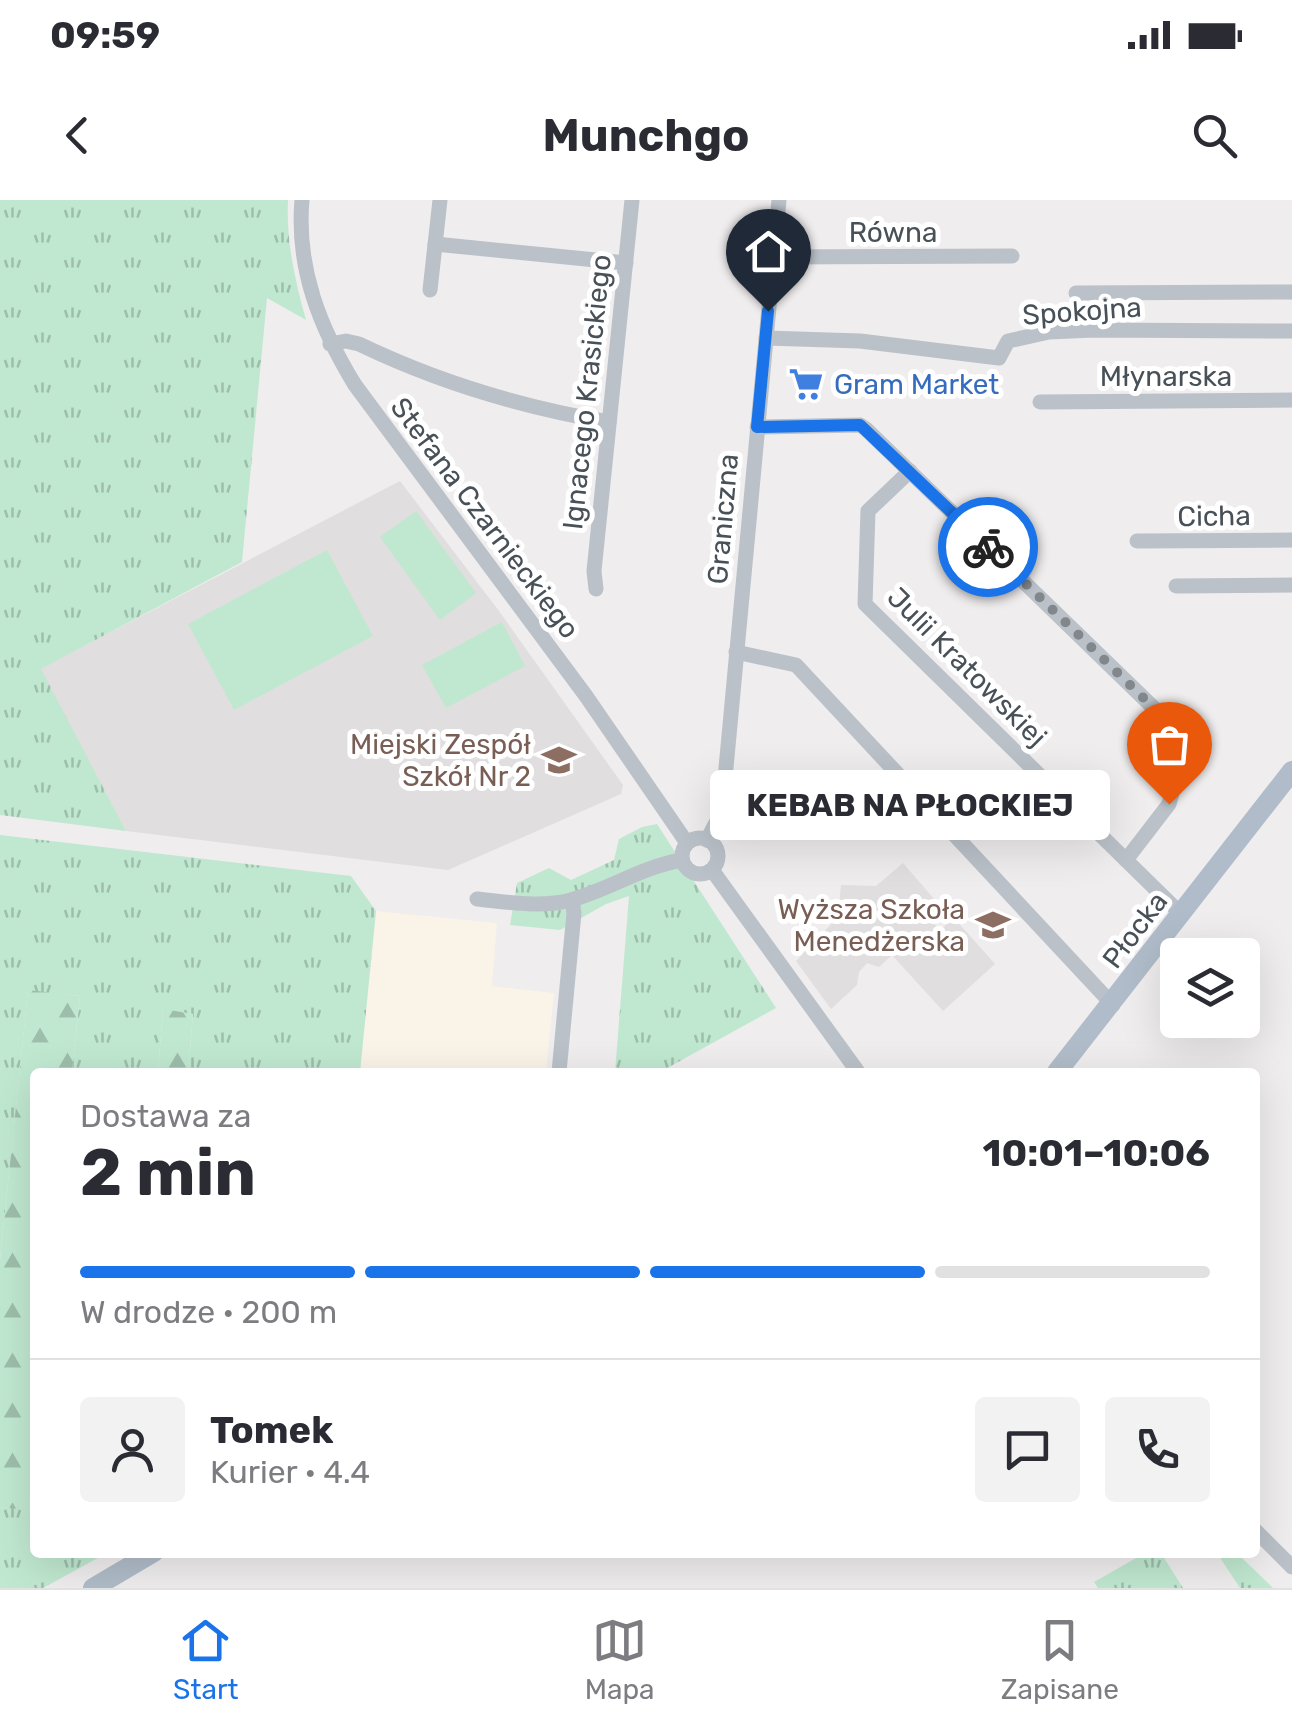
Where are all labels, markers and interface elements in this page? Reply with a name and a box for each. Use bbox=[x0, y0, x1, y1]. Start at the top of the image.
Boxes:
text: 09:59 bbox=[50, 12, 160, 58]
icon: back bbox=[50, 108, 105, 163]
icon: search bbox=[1187, 108, 1242, 163]
text: Munchgo bbox=[543, 109, 749, 162]
pin bbox=[726, 209, 811, 312]
street label: Równa bbox=[849, 216, 937, 249]
icon: home bbox=[741, 224, 796, 279]
street label: Ignacego Krasickiego bbox=[556, 253, 618, 531]
street label: Spokojna bbox=[1021, 290, 1143, 332]
street label: Młynarska bbox=[1100, 360, 1232, 393]
supermarket icon: Gram Market bbox=[787, 365, 825, 403]
place label: Gram Market bbox=[834, 368, 999, 401]
street label: Stefana Czarnieckiego bbox=[384, 391, 586, 645]
street label: Graniczna bbox=[701, 452, 745, 586]
courier bbox=[938, 497, 1038, 597]
street label: Cicha bbox=[1177, 499, 1251, 533]
icon: bike bbox=[961, 520, 1016, 575]
street label: Julii Kratowskiej bbox=[881, 581, 1053, 753]
pin bbox=[1127, 702, 1212, 805]
icon: bag bbox=[1142, 717, 1197, 772]
place label: Miejski Zespół Szkół Nr 2 bbox=[350, 728, 531, 793]
school or university icon: Miejski Zespół Szkół Nr 2 bbox=[540, 741, 578, 779]
callout: KEBAB NA PŁOCKIEJ bbox=[709, 769, 1109, 839]
text: KEBAB NA PŁOCKIEJ bbox=[746, 786, 1074, 824]
street label: Płocka bbox=[1096, 885, 1174, 975]
place label: Wyższa Szkoła Menedżerska bbox=[777, 893, 965, 958]
school or university icon: Wyższa Szkoła Menedżerska bbox=[974, 906, 1012, 944]
map controls bbox=[1160, 938, 1260, 1038]
button: layers bbox=[1160, 938, 1260, 1038]
text: Dostawa za bbox=[80, 1097, 251, 1135]
text: 10:01–10:06 bbox=[983, 1130, 1210, 1176]
text: 2 min bbox=[80, 1134, 256, 1211]
text: W drodze · 200 m bbox=[80, 1293, 337, 1331]
button: person bbox=[80, 1397, 185, 1502]
button: chat bbox=[975, 1397, 1080, 1502]
button: phone bbox=[1105, 1397, 1210, 1502]
text: Tomek bbox=[210, 1407, 333, 1453]
text: Kurier · 4.4 bbox=[210, 1453, 370, 1491]
tab: Start bbox=[173, 1613, 239, 1706]
tab: Mapa bbox=[585, 1613, 655, 1706]
tab: Zapisane bbox=[1001, 1613, 1119, 1706]

